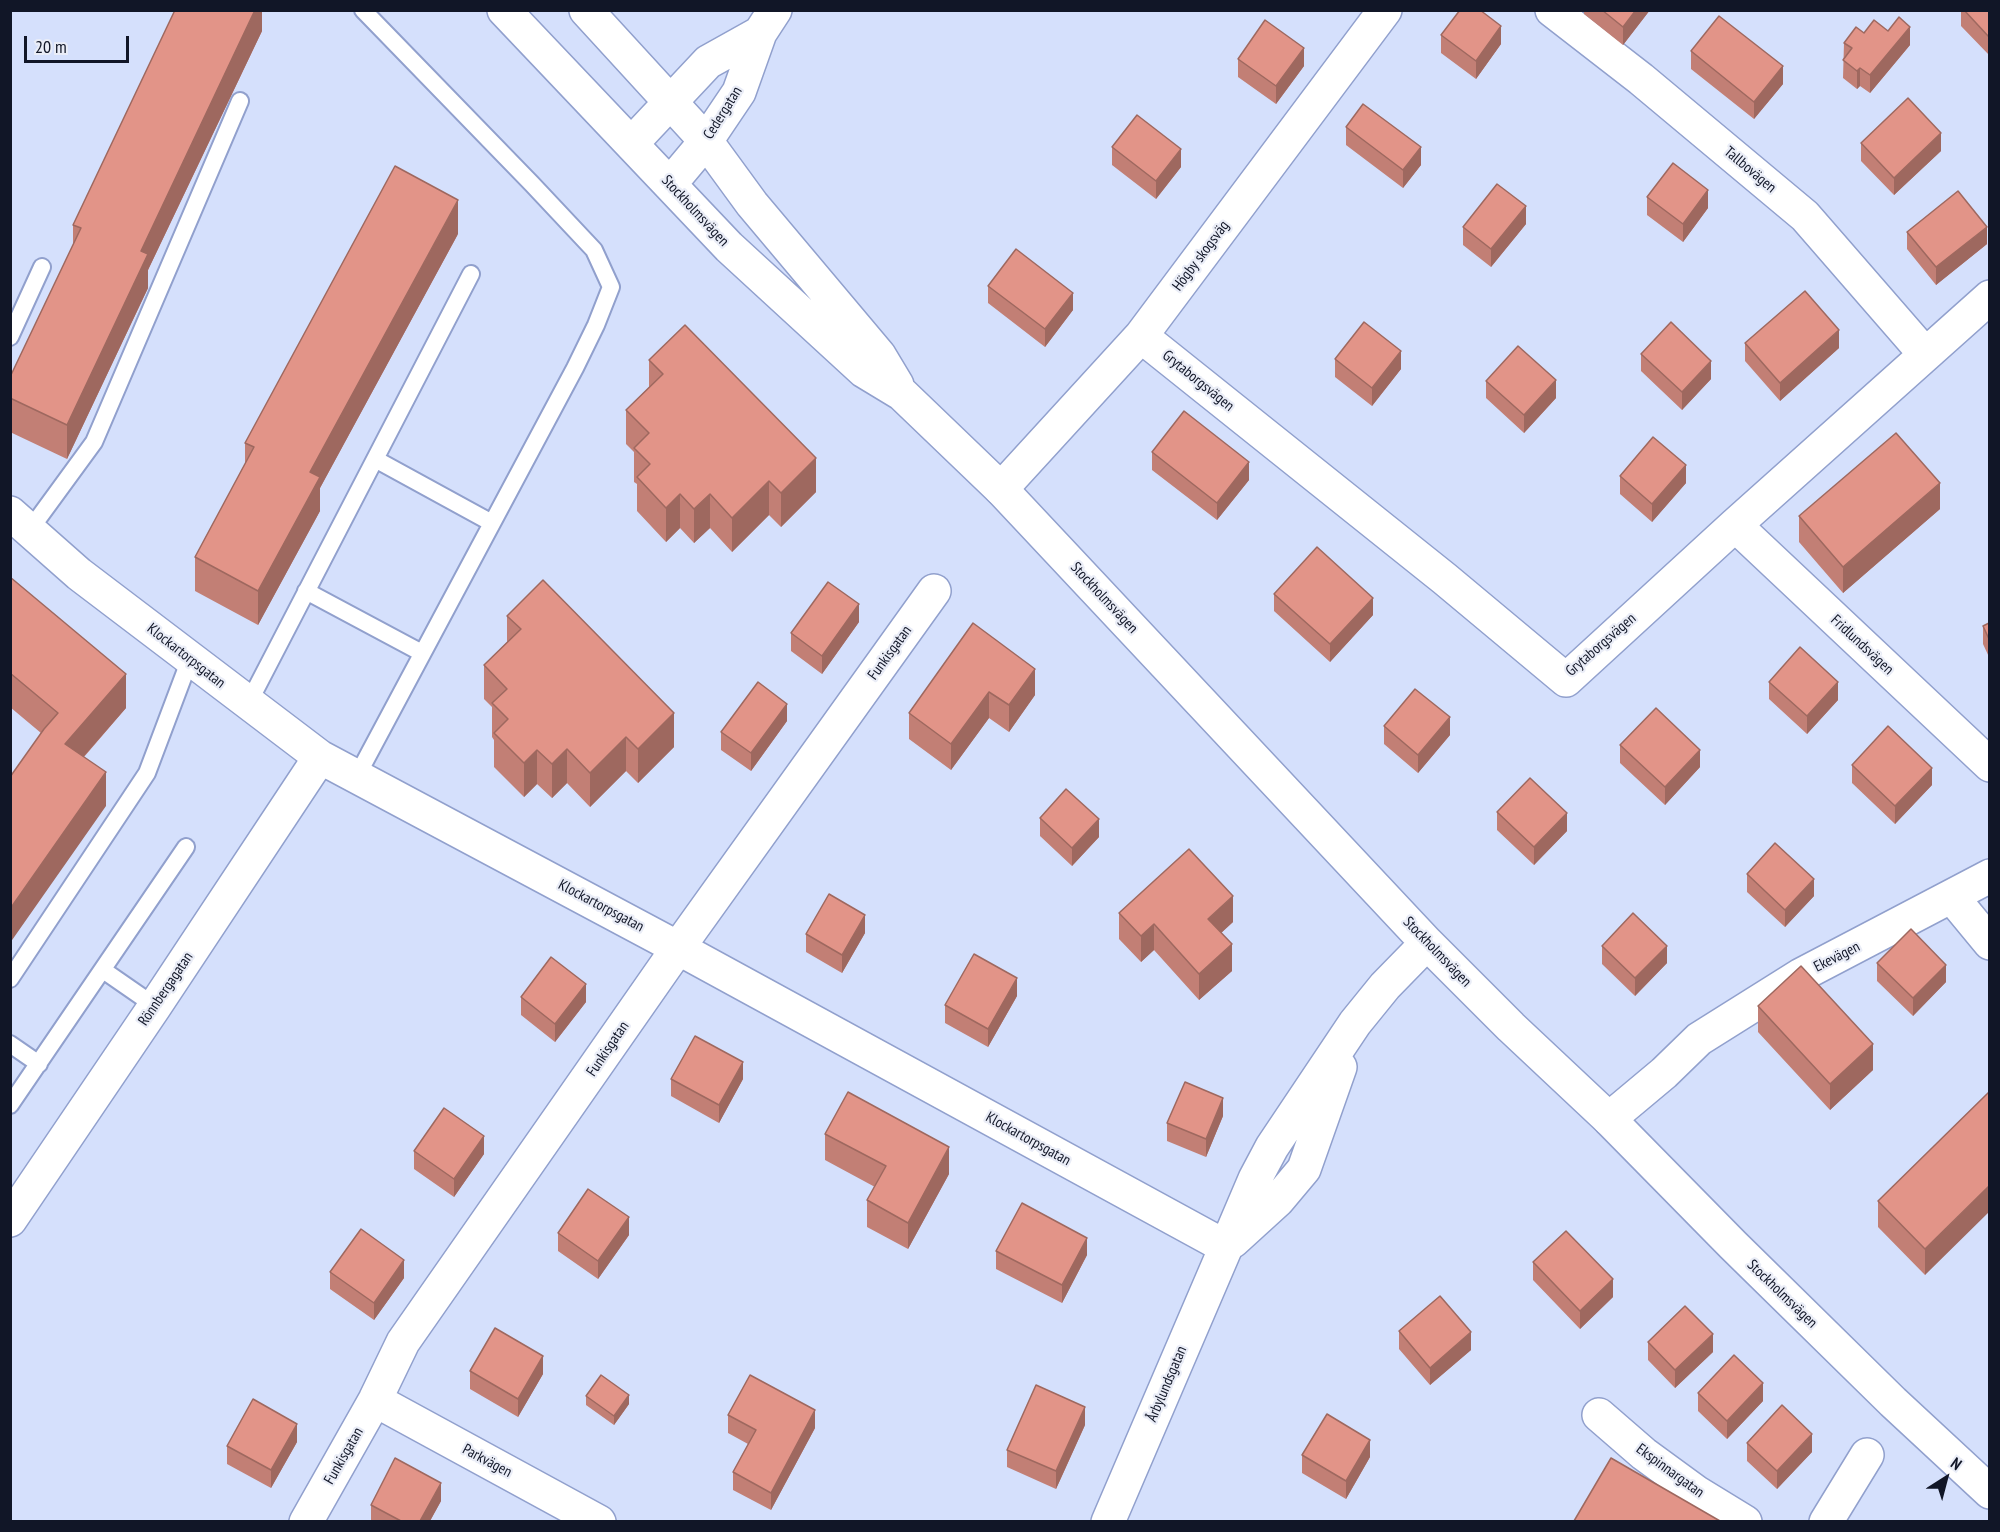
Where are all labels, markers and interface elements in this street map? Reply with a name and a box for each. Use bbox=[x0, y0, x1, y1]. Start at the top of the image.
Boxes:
scale bar bbox=[27, 24, 132, 62]
text: 20 m bbox=[35, 35, 67, 58]
street label: Cedergatan bbox=[700, 83, 746, 143]
street label: Tallbovägen bbox=[1720, 143, 1780, 197]
street label: Stockholmsvägen bbox=[658, 172, 732, 250]
street label: Högby skogsväg bbox=[1169, 217, 1233, 295]
street label: Grytaborgsvägen bbox=[1159, 347, 1237, 415]
street label: Stockholmsvägen bbox=[1067, 559, 1141, 637]
street label: Grytaborgsvägen bbox=[1562, 610, 1640, 680]
street label: Fridlundsvägen bbox=[1827, 611, 1897, 679]
street label: Klockartorpsgatan bbox=[143, 620, 229, 692]
street label: Funkisgatan bbox=[864, 622, 916, 684]
street label: Klockartorpsgatan bbox=[555, 876, 647, 936]
street label: Stockholmsvägen bbox=[1399, 913, 1475, 991]
street label: Ekevägen bbox=[1811, 938, 1863, 976]
street label: Rönnbergagatan bbox=[135, 949, 197, 1029]
street label: Funkisgatan bbox=[583, 1018, 633, 1080]
street label: Klockartorpsgatan bbox=[982, 1108, 1074, 1170]
street label: Stockholmsvägen bbox=[1743, 1256, 1821, 1332]
street label: Årbylundsgatan bbox=[1143, 1343, 1191, 1425]
street label: Funkisgatan bbox=[321, 1424, 367, 1488]
street label: Ekspinnargatan bbox=[1633, 1440, 1707, 1502]
street label: Parkvägen bbox=[459, 1441, 515, 1481]
north arrow bbox=[1916, 1448, 1976, 1508]
text: N bbox=[1947, 1453, 1966, 1474]

